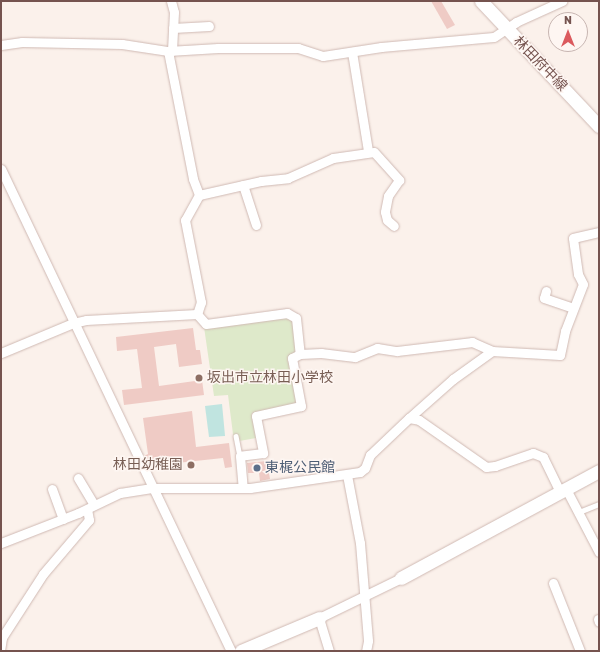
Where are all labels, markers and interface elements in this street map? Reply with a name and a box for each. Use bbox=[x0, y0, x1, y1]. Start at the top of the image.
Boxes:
north arrow bbox=[548, 12, 588, 52]
text: N bbox=[564, 14, 572, 27]
street label: 林田府中線 bbox=[510, 33, 570, 95]
place label: 坂出市立林田小学校 bbox=[207, 370, 333, 386]
marker: 坂出市立林田小学校 bbox=[194, 373, 204, 383]
place label: 林田幼稚園 bbox=[113, 457, 183, 473]
marker: 林田幼稚園 bbox=[186, 460, 196, 470]
place label: 東梶公民館 bbox=[265, 460, 335, 476]
marker: 東梶公民館 bbox=[252, 463, 262, 473]

